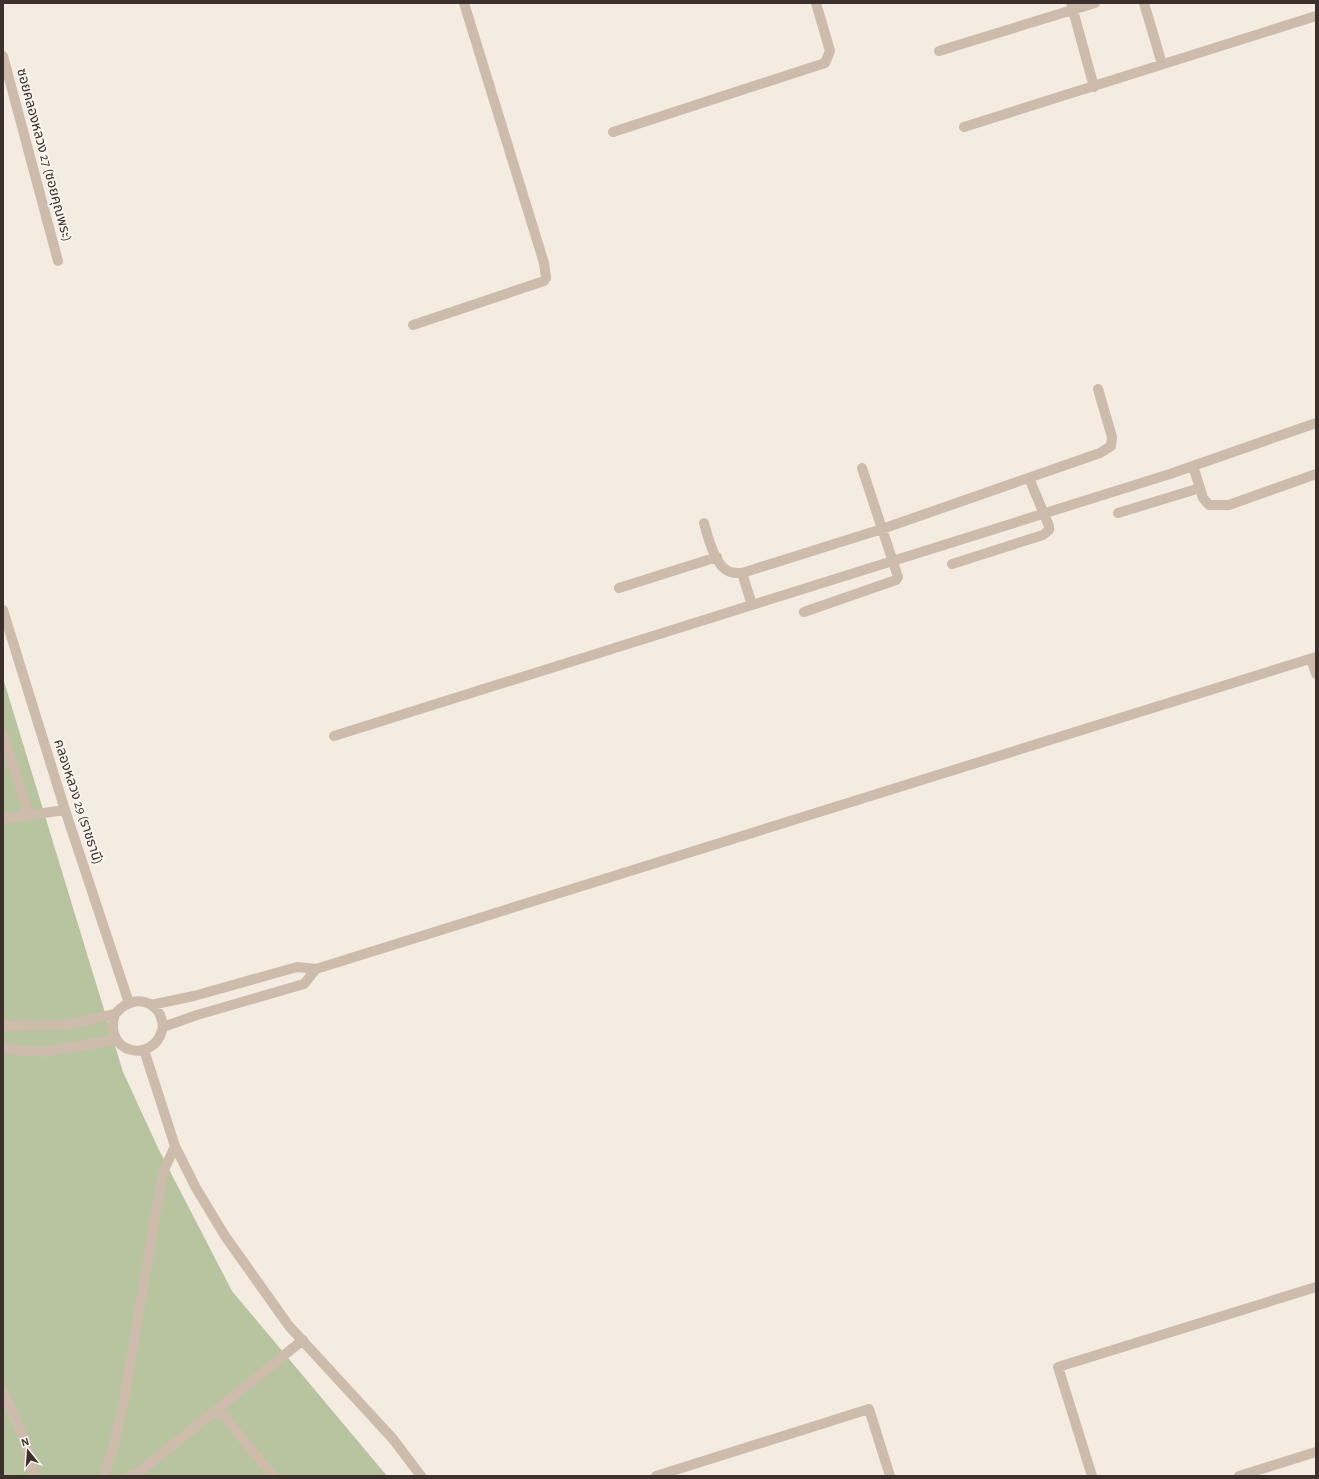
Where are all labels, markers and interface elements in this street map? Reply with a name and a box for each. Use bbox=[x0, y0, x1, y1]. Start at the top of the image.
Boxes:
street label: ซอยคลองหลวง 27 (ซอยคุณพระ) bbox=[13, 67, 74, 243]
street label: คลองหลวง 29 (ราชธานี) bbox=[51, 737, 106, 866]
north arrow bbox=[8, 1431, 48, 1471]
text: N bbox=[20, 1436, 30, 1448]

